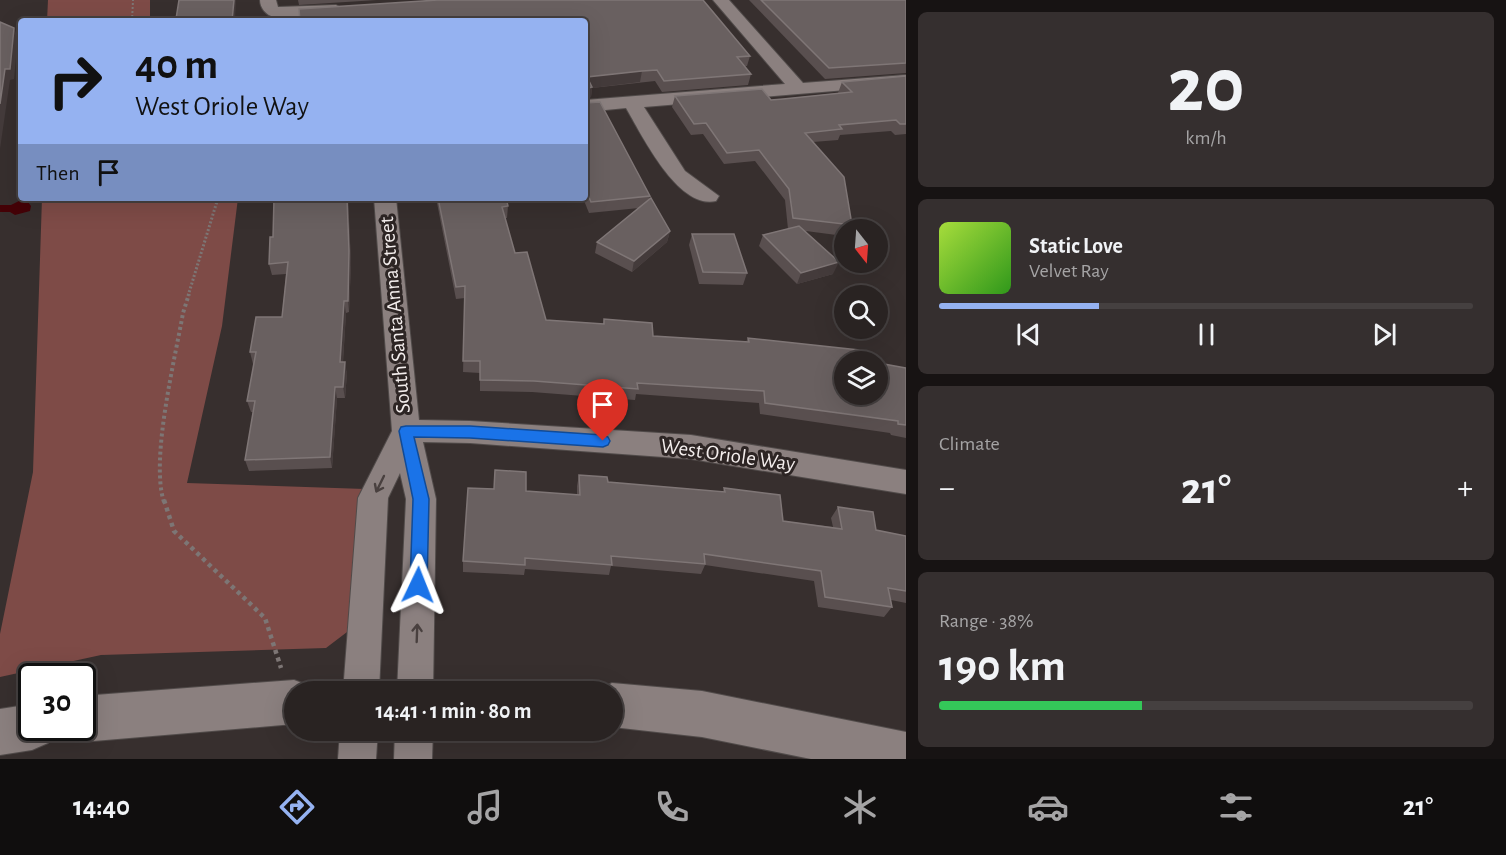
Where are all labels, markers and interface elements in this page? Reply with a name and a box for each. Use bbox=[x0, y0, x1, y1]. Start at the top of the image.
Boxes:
icon: right bbox=[36, 42, 114, 120]
text: 40 m bbox=[135, 44, 218, 86]
text: 20 bbox=[1167, 48, 1245, 126]
text: West Oriole Way bbox=[135, 93, 309, 120]
text: km/h bbox=[1185, 128, 1227, 148]
icon: arrive bbox=[92, 156, 125, 189]
text: Then bbox=[36, 162, 80, 184]
street label: South Santa Anna Street bbox=[376, 216, 414, 414]
north arrow bbox=[834, 219, 888, 273]
map controls bbox=[834, 219, 888, 405]
text: Static Love bbox=[1029, 235, 1123, 257]
text: Velvet Ray bbox=[1029, 261, 1109, 281]
button: search bbox=[834, 285, 888, 339]
icon: previous bbox=[1012, 318, 1045, 351]
icon: pause bbox=[1190, 318, 1223, 351]
icon: next bbox=[1368, 318, 1401, 351]
button: layers bbox=[834, 351, 888, 405]
pin bbox=[577, 379, 628, 441]
icon: arrive bbox=[586, 388, 619, 421]
text: Climate bbox=[939, 434, 1000, 454]
street label: West Oriole Way bbox=[660, 435, 796, 475]
text: 21° bbox=[1181, 467, 1231, 512]
text: − bbox=[939, 472, 955, 505]
text: + bbox=[1457, 472, 1473, 505]
one-way arrow bbox=[374, 475, 386, 493]
position arrow bbox=[386, 553, 450, 617]
text: Range · 38% bbox=[939, 611, 1033, 631]
one-way arrow bbox=[411, 624, 422, 644]
text: 190 km bbox=[939, 644, 1066, 689]
speed limit sign: 30 bbox=[18, 663, 96, 741]
text: 14:41 · 1 min · 80 m bbox=[375, 700, 532, 722]
icon: directions bbox=[276, 786, 318, 828]
icon: music bbox=[464, 786, 506, 828]
icon: phone bbox=[651, 786, 693, 828]
icon: climate bbox=[839, 786, 881, 828]
icon: car bbox=[1027, 786, 1069, 828]
icon: filters bbox=[1215, 786, 1257, 828]
text: 14:40 bbox=[73, 793, 130, 820]
text: 21° bbox=[1403, 793, 1433, 820]

